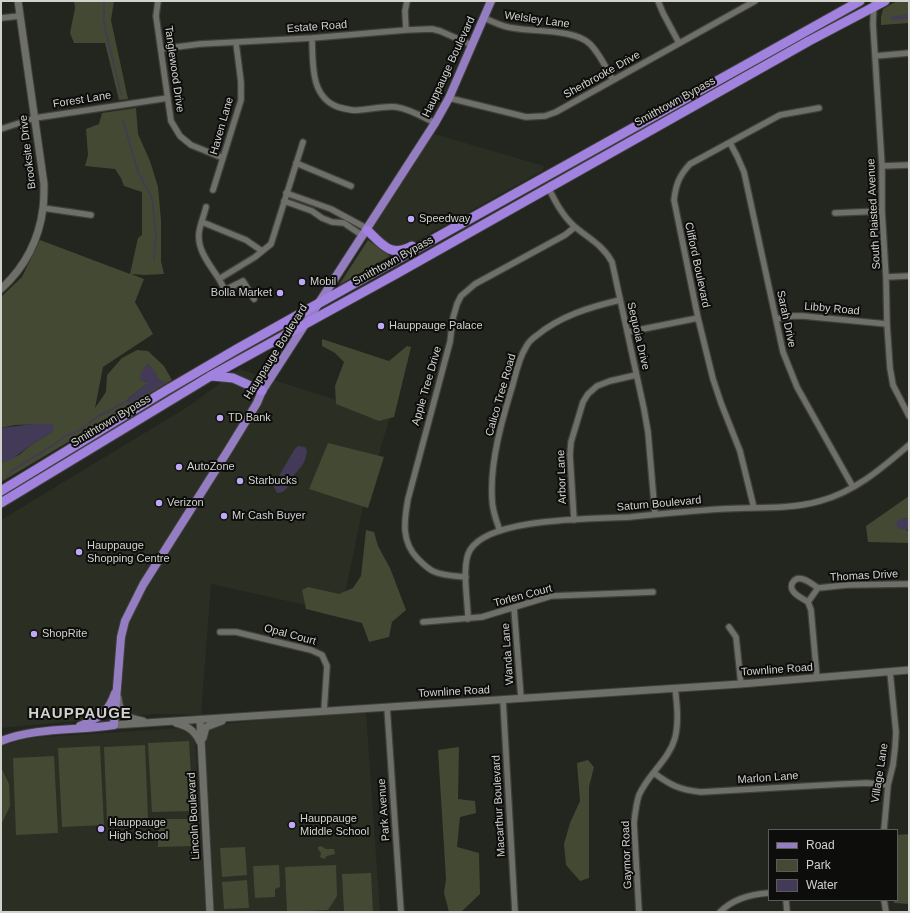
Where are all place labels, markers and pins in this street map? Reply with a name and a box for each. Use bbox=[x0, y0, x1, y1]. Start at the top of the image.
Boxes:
place label: Speedway bbox=[419, 212, 470, 226]
marker: Speedway bbox=[406, 214, 416, 224]
place label: Mobil bbox=[310, 275, 336, 289]
marker: Mobil bbox=[297, 277, 307, 287]
place label: Bolla Market bbox=[211, 286, 272, 300]
marker: Bolla Market bbox=[275, 288, 285, 298]
place label: Hauppauge Palace bbox=[389, 319, 483, 333]
marker: Hauppauge Palace bbox=[376, 321, 386, 331]
place label: TD Bank bbox=[228, 411, 271, 425]
marker: TD Bank bbox=[215, 413, 225, 423]
place label: AutoZone bbox=[187, 460, 235, 474]
marker: AutoZone bbox=[174, 462, 184, 472]
place label: Starbucks bbox=[248, 474, 297, 488]
marker: Starbucks bbox=[235, 476, 245, 486]
place label: Verizon bbox=[167, 496, 204, 510]
marker: Verizon bbox=[154, 498, 164, 508]
place label: Mr Cash Buyer bbox=[232, 509, 305, 523]
marker: Mr Cash Buyer bbox=[219, 511, 229, 521]
place label: Hauppauge Shopping Centre bbox=[87, 539, 170, 565]
marker: Hauppauge Shopping Centre bbox=[74, 547, 84, 557]
place label: ShopRite bbox=[42, 627, 87, 641]
marker: ShopRite bbox=[29, 629, 39, 639]
place label: Hauppauge Middle School bbox=[300, 812, 369, 838]
place label: Hauppauge High School bbox=[109, 816, 168, 842]
marker: Hauppauge Middle School bbox=[287, 820, 297, 830]
marker: Hauppauge High School bbox=[96, 824, 106, 834]

